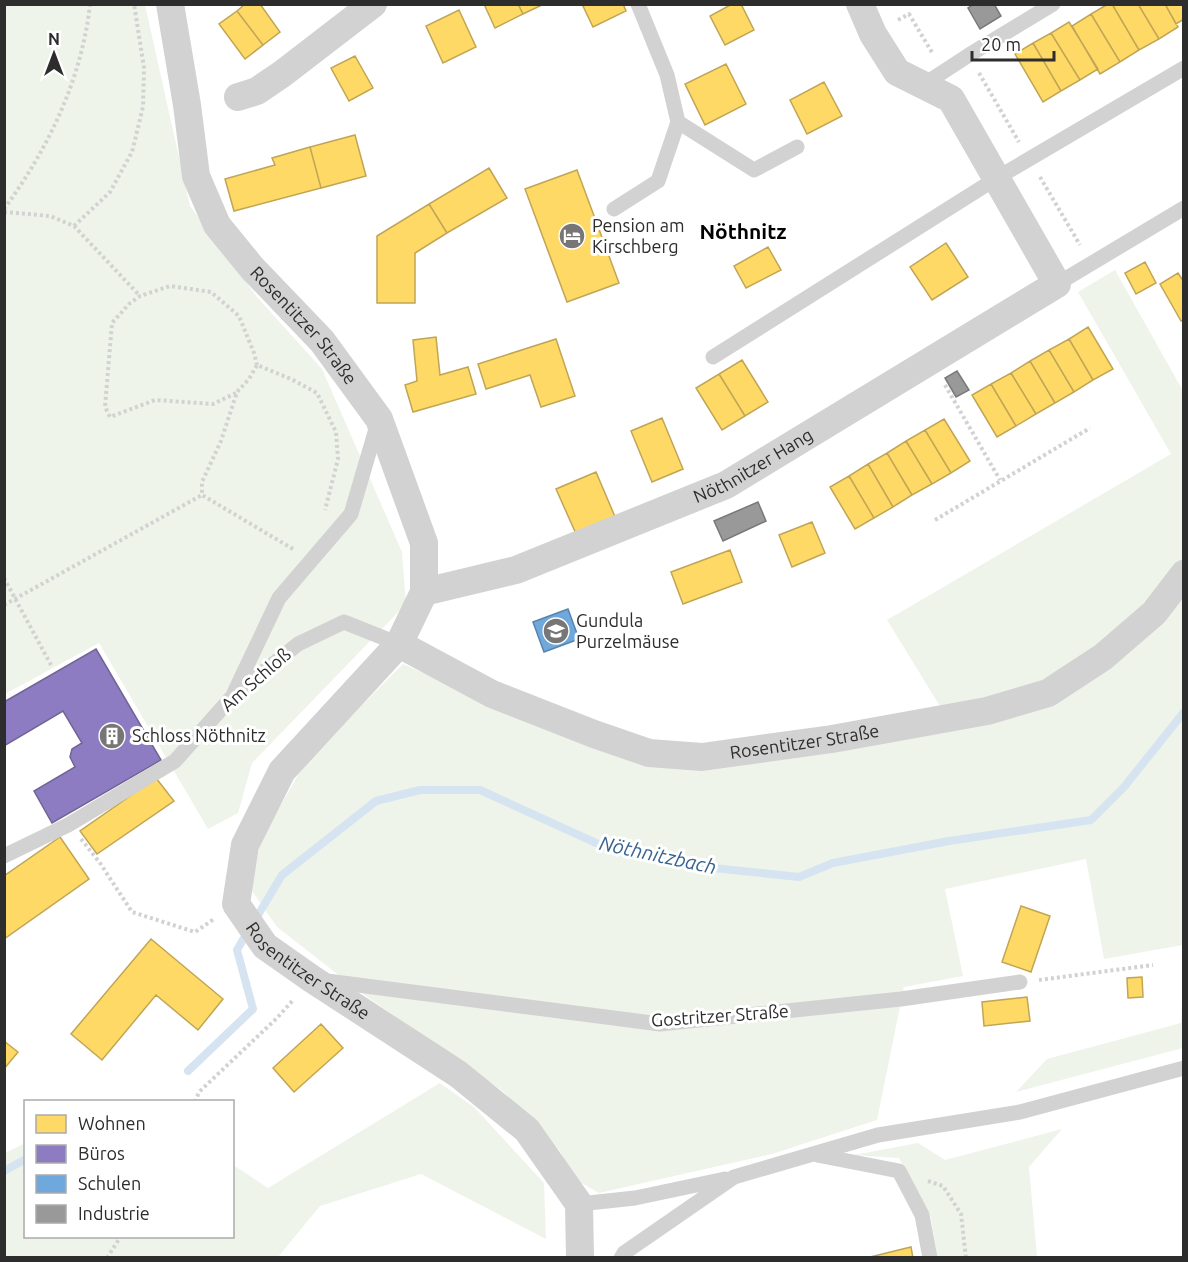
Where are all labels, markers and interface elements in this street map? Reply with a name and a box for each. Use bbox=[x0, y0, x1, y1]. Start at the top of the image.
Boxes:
north arrow bbox=[24, 24, 84, 84]
scale bar bbox=[972, 24, 1054, 62]
text: N bbox=[48, 30, 60, 48]
text: 20 m bbox=[981, 34, 1021, 54]
place label: Pension am Kirschberg bbox=[592, 215, 685, 256]
district label: Nöthnitz bbox=[699, 219, 787, 243]
hotel icon: Pension am Kirschberg bbox=[557, 221, 587, 251]
street label: Rosentitzer Straße bbox=[247, 262, 361, 388]
street label: Nöthnitzer Hang bbox=[690, 424, 816, 506]
place label: Gundula Purzelmäuse bbox=[576, 610, 679, 651]
school or university icon: Gundula Purzelmäuse bbox=[541, 616, 571, 646]
street label: Am Schloß bbox=[217, 644, 294, 715]
street label: Rosentitzer Straße bbox=[728, 720, 880, 762]
building icon: Schloss Nöthnitz bbox=[97, 721, 127, 751]
place label: Schloss Nöthnitz bbox=[132, 725, 266, 745]
water label: Nöthnitzbach bbox=[598, 831, 719, 878]
street label: Rosentitzer Straße bbox=[242, 918, 374, 1023]
street label: Gostritzer Straße bbox=[650, 1000, 789, 1030]
legend bbox=[24, 1100, 234, 1238]
text: Wohnen bbox=[78, 1113, 146, 1133]
text: Büros bbox=[78, 1143, 125, 1163]
text: Schulen bbox=[78, 1173, 141, 1193]
text: Industrie bbox=[78, 1203, 150, 1223]

